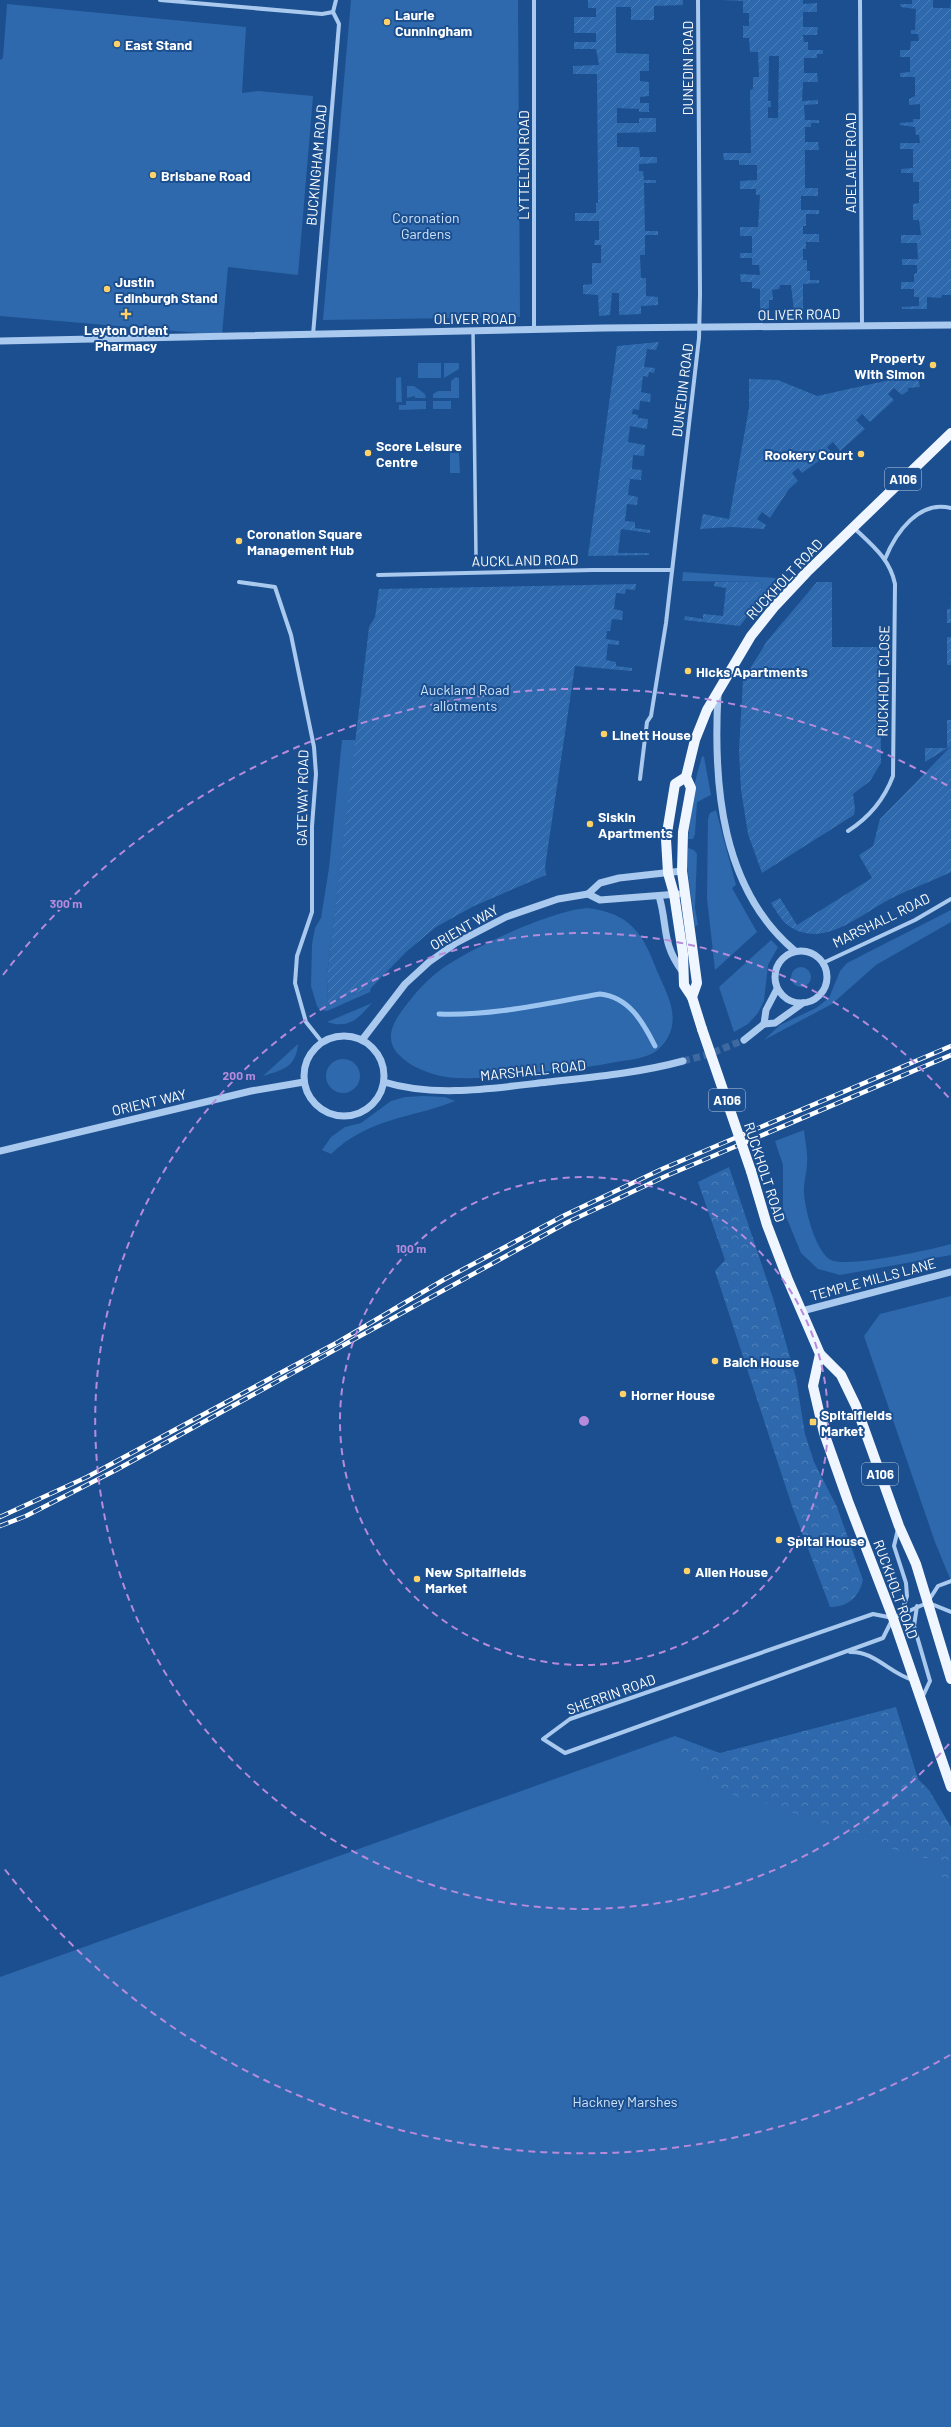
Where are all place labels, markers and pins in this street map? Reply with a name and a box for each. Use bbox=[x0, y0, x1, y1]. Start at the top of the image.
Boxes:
place label: Laurie Cunningham bbox=[395, 6, 473, 39]
marker: Laurie Cunningham bbox=[382, 17, 392, 27]
place label: East Stand bbox=[125, 36, 192, 53]
marker: East Stand bbox=[112, 39, 122, 49]
place label: Brisbane Road bbox=[161, 167, 251, 184]
marker: Brisbane Road bbox=[148, 170, 158, 180]
place label: Justin Edinburgh Stand bbox=[115, 273, 218, 306]
marker: Justin Edinburgh Stand bbox=[102, 284, 112, 294]
marker: Leyton Orient Pharmacy bbox=[121, 309, 131, 319]
place label: Leyton Orient Pharmacy bbox=[84, 321, 168, 354]
place label: Property With Simon bbox=[854, 349, 925, 382]
marker: Property With Simon bbox=[928, 360, 938, 370]
place label: Score Leisure Centre bbox=[376, 437, 462, 470]
place label: Rookery Court bbox=[764, 446, 853, 463]
marker: Score Leisure Centre bbox=[363, 448, 373, 458]
marker: Rookery Court bbox=[856, 449, 866, 459]
place label: Coronation Square Management Hub bbox=[247, 525, 363, 558]
marker: Coronation Square Management Hub bbox=[234, 536, 244, 546]
place label: Hicks Apartments bbox=[696, 663, 808, 680]
marker: Hicks Apartments bbox=[683, 666, 693, 676]
place label: Linett House bbox=[612, 726, 691, 743]
marker: Linett House bbox=[599, 729, 609, 739]
place label: Siskin Apartments bbox=[598, 808, 673, 841]
marker: Siskin Apartments bbox=[585, 819, 595, 829]
place label: Balch House bbox=[723, 1353, 800, 1370]
marker: Balch House bbox=[710, 1356, 720, 1366]
place label: Horner House bbox=[631, 1386, 716, 1403]
marker: Horner House bbox=[618, 1389, 628, 1399]
place label: Spitalfields Market bbox=[821, 1406, 892, 1439]
centre of rings bbox=[577, 1414, 591, 1428]
marker: Spitalfields Market bbox=[808, 1417, 818, 1427]
place label: Spital House bbox=[787, 1532, 865, 1549]
marker: Spital House bbox=[774, 1535, 784, 1545]
place label: New Spitalfields Market bbox=[425, 1563, 526, 1596]
place label: Allen House bbox=[695, 1563, 769, 1580]
marker: Allen House bbox=[682, 1566, 692, 1576]
marker: New Spitalfields Market bbox=[412, 1574, 422, 1584]

